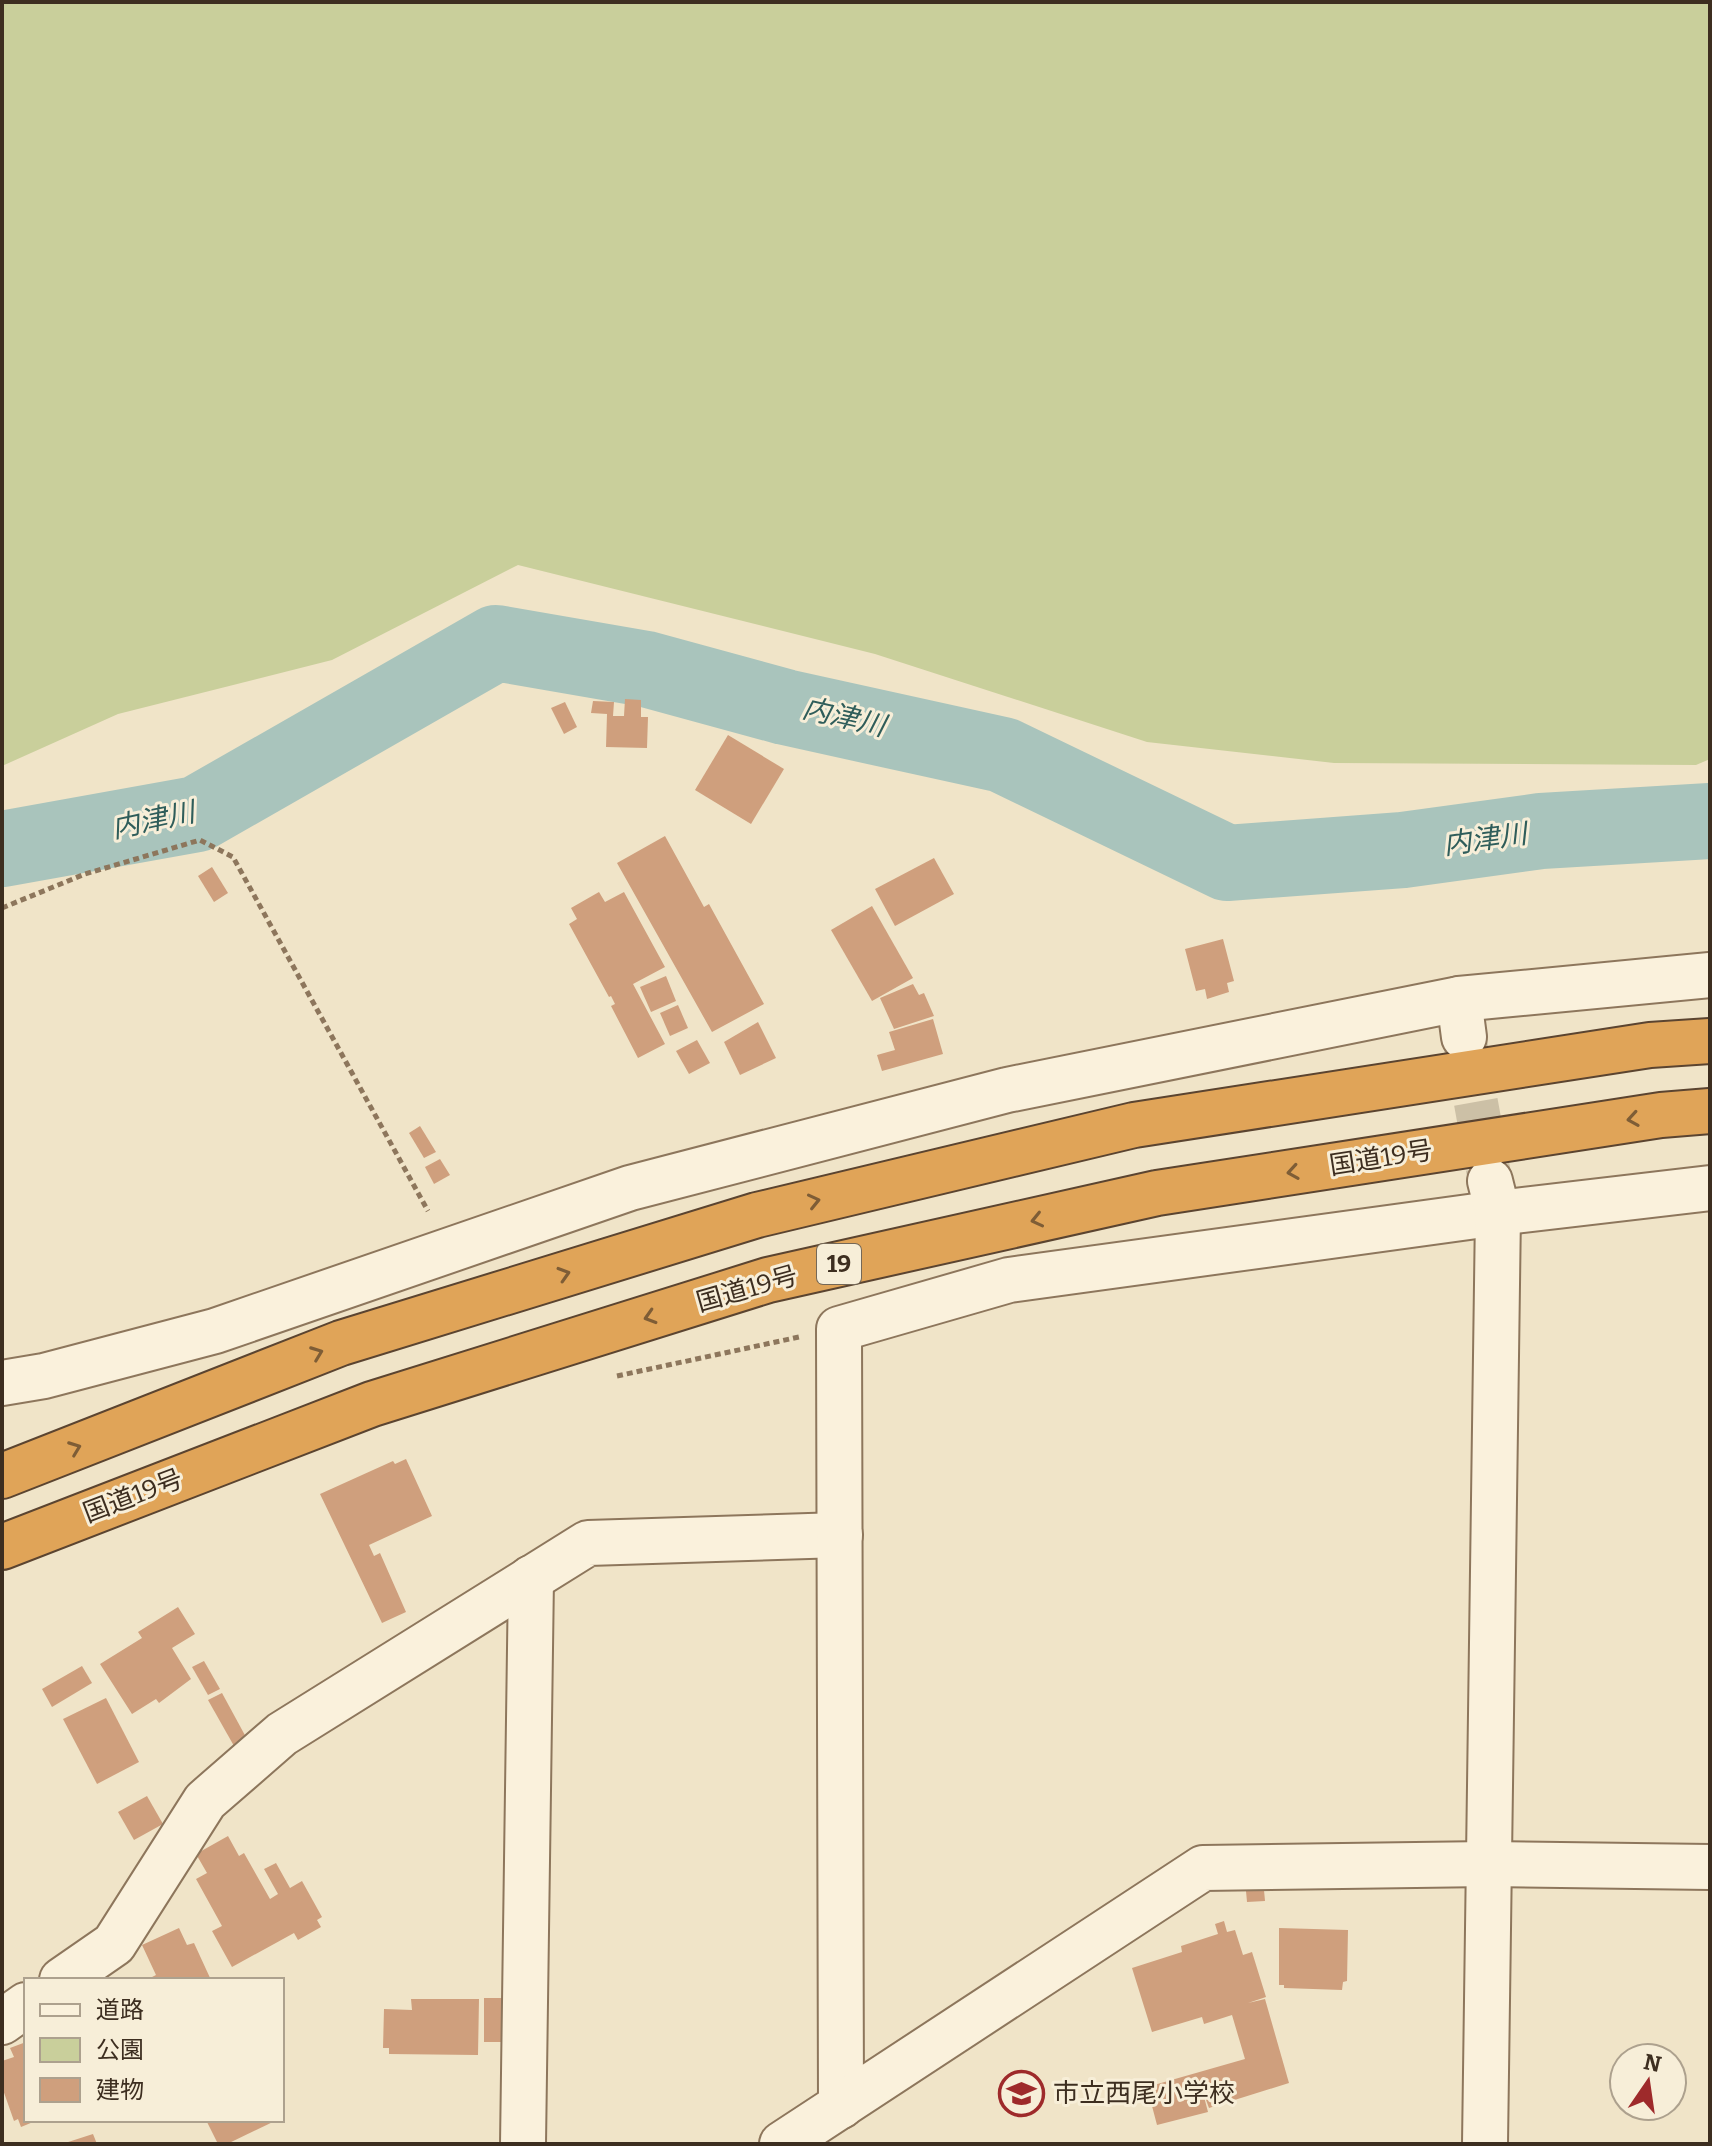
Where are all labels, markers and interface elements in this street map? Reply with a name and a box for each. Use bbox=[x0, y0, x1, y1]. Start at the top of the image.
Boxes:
water label: 内津川 bbox=[799, 691, 892, 743]
water label: 内津川 bbox=[108, 795, 200, 845]
water label: 内津川 bbox=[1441, 816, 1532, 861]
one-way arrow bbox=[1626, 1110, 1639, 1127]
street label: 国道19号 bbox=[1327, 1135, 1435, 1181]
one-way arrow bbox=[1286, 1163, 1299, 1180]
one-way arrow bbox=[806, 1193, 820, 1210]
one-way arrow bbox=[1031, 1211, 1044, 1228]
road number: 19 bbox=[817, 1244, 861, 1284]
street label: 国道19号 bbox=[693, 1260, 801, 1318]
one-way arrow bbox=[557, 1267, 571, 1283]
one-way arrow bbox=[643, 1308, 657, 1324]
one-way arrow bbox=[309, 1346, 323, 1363]
one-way arrow bbox=[67, 1441, 81, 1458]
street label: 国道19号 bbox=[79, 1463, 187, 1529]
legend bbox=[24, 1978, 284, 2122]
text: 道路 bbox=[96, 1996, 144, 2024]
text: 公園 bbox=[96, 2036, 144, 2064]
north arrow bbox=[1608, 2042, 1688, 2122]
text: N bbox=[1641, 2048, 1664, 2078]
school or university icon: 市立西尾小学校 bbox=[998, 2069, 1046, 2117]
text: 建物 bbox=[96, 2076, 144, 2104]
place label: 市立西尾小学校 bbox=[1053, 2078, 1235, 2109]

